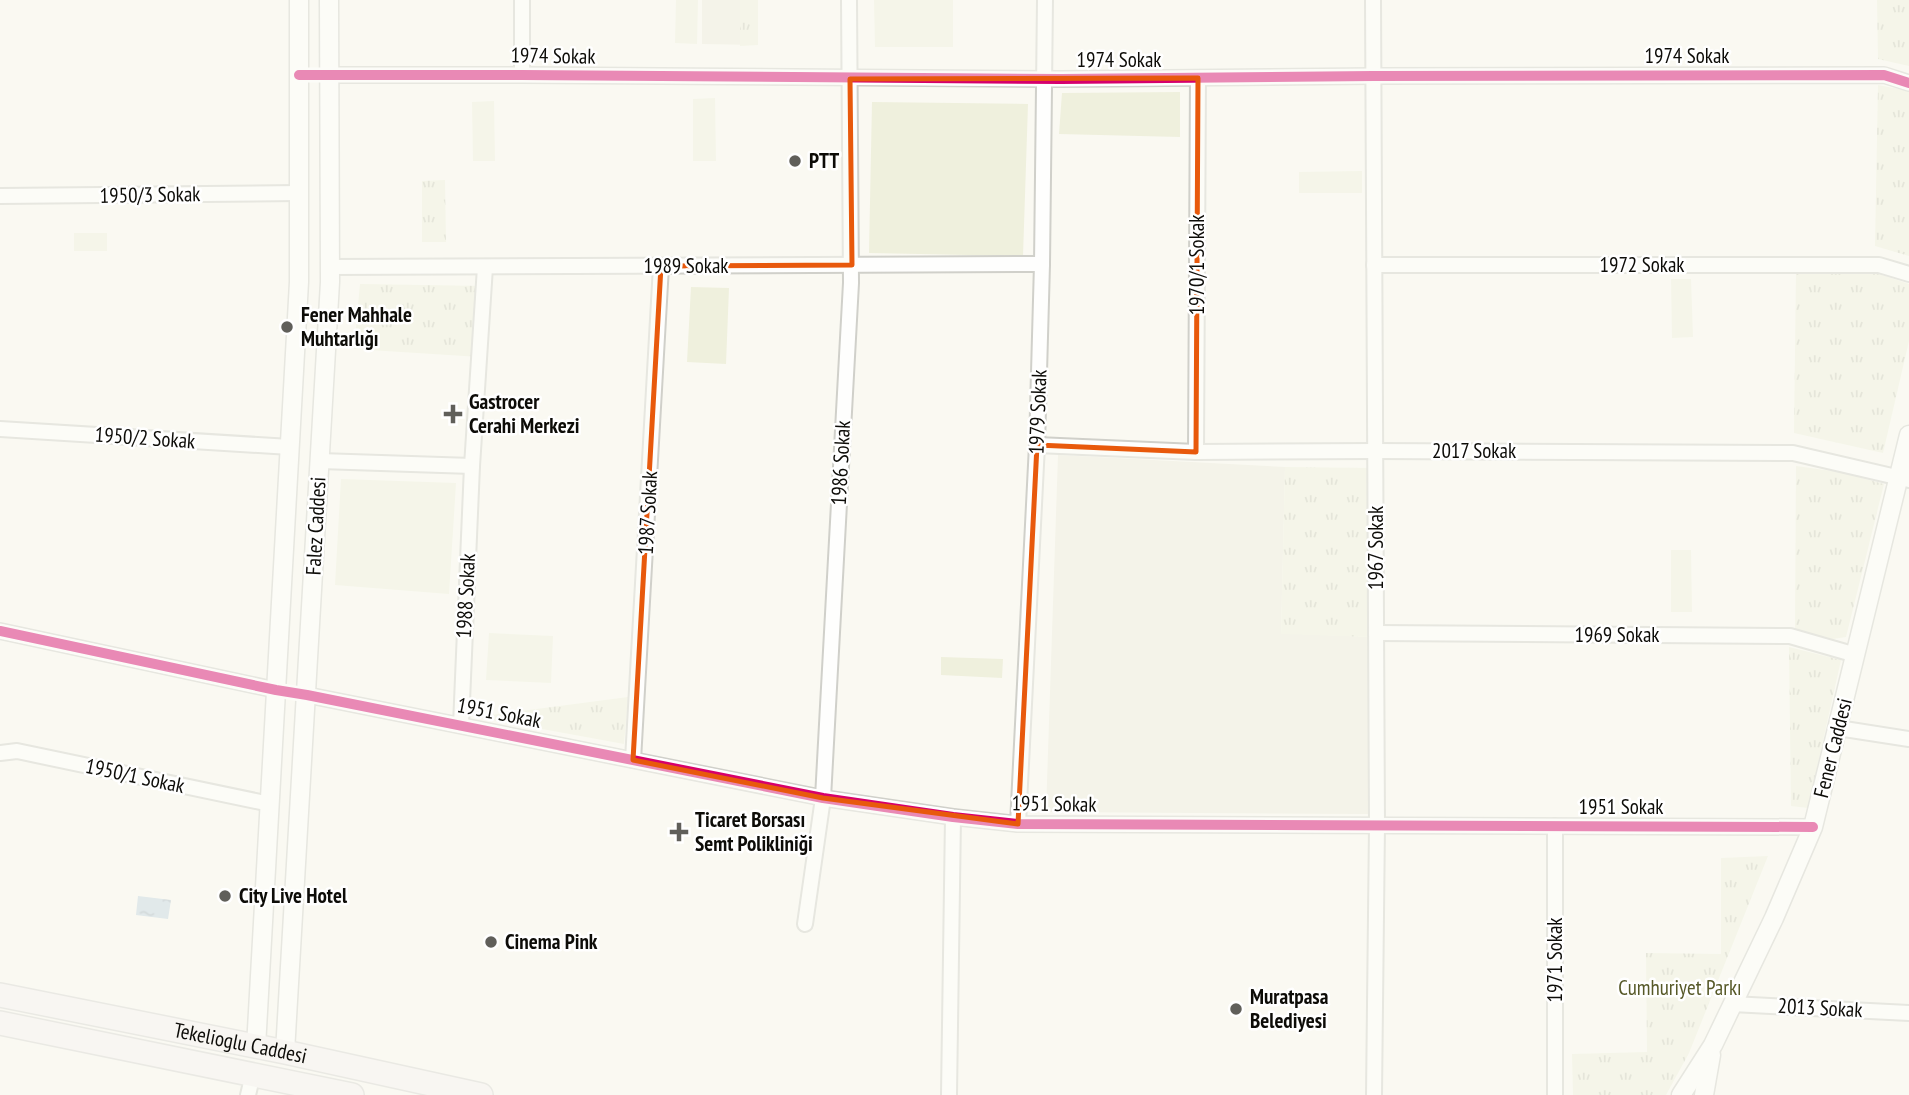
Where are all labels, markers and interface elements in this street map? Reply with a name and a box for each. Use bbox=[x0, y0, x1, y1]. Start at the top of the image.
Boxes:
street label: 1974 Sokak bbox=[510, 41, 596, 70]
street label: 1974 Sokak bbox=[1644, 42, 1730, 69]
street label: 1974 Sokak bbox=[1076, 46, 1162, 73]
place label: PTT bbox=[809, 147, 839, 174]
marker: PTT bbox=[787, 153, 803, 169]
street label: 1950/3 Sokak bbox=[99, 180, 201, 209]
street label: 1970/1 Sokak bbox=[1183, 215, 1210, 315]
street label: 1972 Sokak bbox=[1599, 251, 1685, 278]
street label: 1989 Sokak bbox=[643, 252, 729, 279]
place label: Fener Mahhale Muhtarlığı bbox=[301, 301, 412, 352]
marker: Fener Mahhale Muhtarlığı bbox=[279, 319, 295, 335]
street label: 1979 Sokak bbox=[1023, 369, 1052, 455]
place label: Gastrocer Cerahi Merkezi bbox=[469, 388, 580, 439]
marker: Gastrocer Cerahi Merkezi bbox=[443, 404, 463, 424]
street label: 1986 Sokak bbox=[825, 420, 856, 506]
street label: 1950/2 Sokak bbox=[94, 421, 196, 454]
street label: 2017 Sokak bbox=[1432, 437, 1516, 464]
street label: 1987 Sokak bbox=[632, 470, 663, 556]
street label: Falez Caddesi bbox=[299, 476, 332, 576]
street label: 1967 Sokak bbox=[1362, 506, 1389, 590]
street label: 1988 Sokak bbox=[450, 553, 481, 639]
street label: 1969 Sokak bbox=[1574, 621, 1660, 648]
street label: 1951 Sokak bbox=[455, 691, 543, 734]
street label: Fener Caddesi bbox=[1807, 695, 1858, 800]
street label: 1950/1 Sokak bbox=[83, 752, 187, 799]
street label: 1951 Sokak bbox=[1011, 789, 1097, 818]
street label: 1951 Sokak bbox=[1578, 793, 1664, 820]
place label: Ticaret Borsası Semt Polikliniği bbox=[695, 806, 813, 857]
marker: Ticaret Borsası Semt Polikliniği bbox=[669, 822, 689, 842]
place label: City Live Hotel bbox=[239, 882, 348, 909]
marker: City Live Hotel bbox=[217, 888, 233, 904]
street label: 1971 Sokak bbox=[1541, 917, 1568, 1003]
place label: Cinema Pink bbox=[505, 928, 598, 955]
marker: Cinema Pink bbox=[483, 934, 499, 950]
park label: Cumhuriyet Parkı bbox=[1618, 974, 1742, 1001]
place label: Muratpasa Belediyesi bbox=[1250, 983, 1329, 1034]
street label: 2013 Sokak bbox=[1777, 992, 1863, 1023]
marker: Muratpasa Belediyesi bbox=[1228, 1001, 1244, 1017]
street label: Tekelioglu Caddesi bbox=[172, 1016, 309, 1069]

